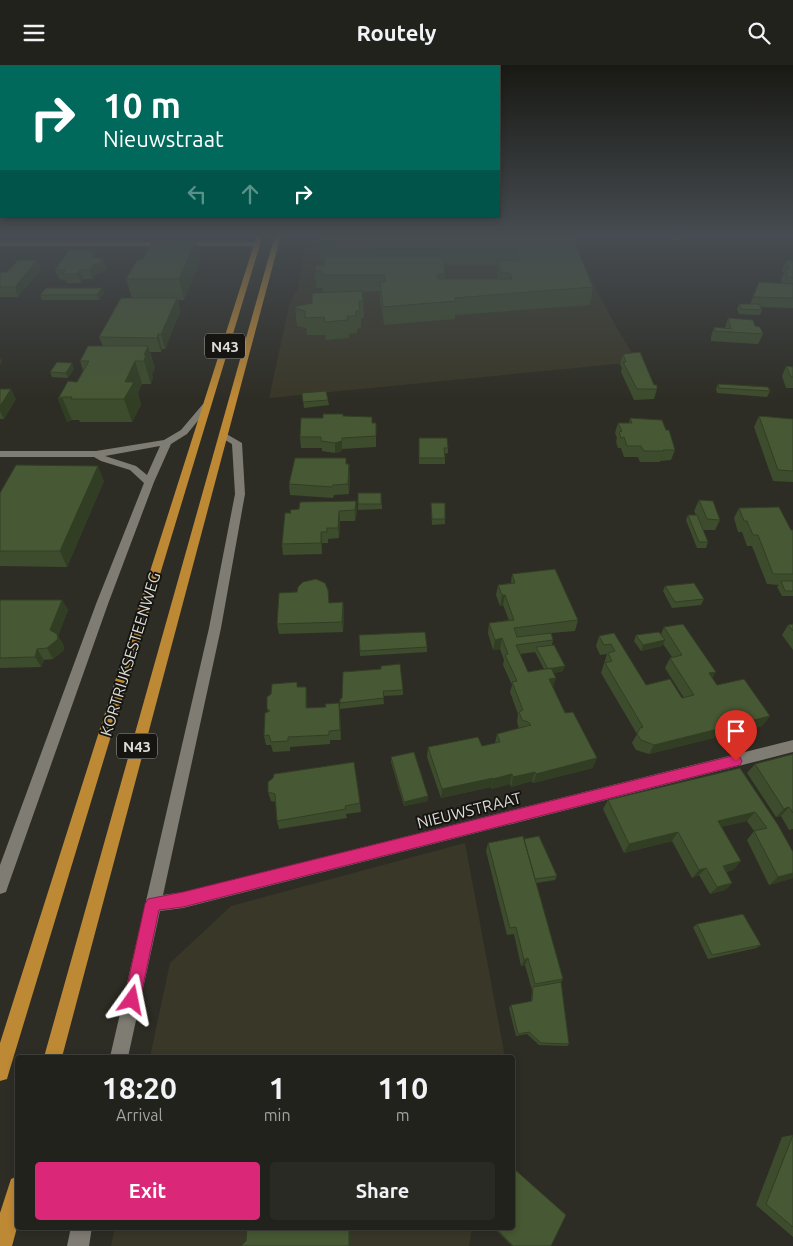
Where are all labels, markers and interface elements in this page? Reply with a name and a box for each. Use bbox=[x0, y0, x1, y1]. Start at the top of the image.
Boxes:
icon: menu bbox=[20, 19, 48, 47]
icon: search bbox=[745, 19, 773, 47]
text: Routely bbox=[356, 20, 437, 45]
icon: right bbox=[20, 85, 85, 150]
text: 10 m bbox=[103, 85, 181, 125]
text: Nieuwstraat bbox=[103, 126, 224, 151]
icon: left bbox=[183, 180, 211, 208]
icon: ahead bbox=[236, 180, 264, 208]
icon: right bbox=[289, 180, 317, 208]
road number: N43 bbox=[205, 333, 245, 359]
street label: KORTRIJKSESTEENWEG bbox=[96, 570, 164, 738]
pin bbox=[715, 710, 757, 761]
icon: arrive bbox=[722, 717, 750, 745]
road number: N43 bbox=[117, 733, 157, 759]
street label: NIEUWSTRAAT bbox=[415, 788, 523, 832]
position arrow bbox=[105, 973, 157, 1025]
text: 18:20 bbox=[102, 1071, 177, 1105]
text: 1 bbox=[269, 1071, 286, 1105]
text: 110 bbox=[377, 1071, 428, 1105]
text: Arrival bbox=[116, 1106, 163, 1124]
text: min bbox=[264, 1106, 291, 1124]
text: m bbox=[396, 1106, 410, 1124]
button: Exit bbox=[35, 1162, 260, 1220]
button: Share bbox=[270, 1162, 495, 1220]

